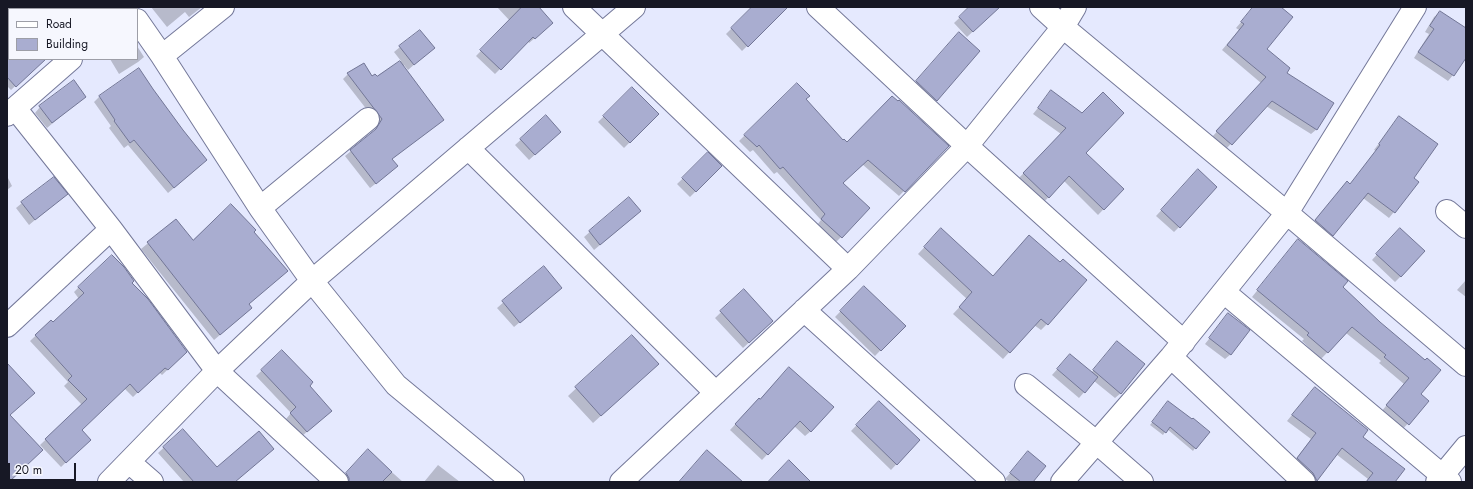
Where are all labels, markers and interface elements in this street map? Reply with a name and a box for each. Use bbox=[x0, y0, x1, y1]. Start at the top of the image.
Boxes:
legend bbox=[8, 8, 138, 60]
text: Road bbox=[46, 15, 72, 33]
text: Building bbox=[46, 35, 88, 53]
scale bar bbox=[10, 455, 78, 481]
text: 20 m bbox=[15, 461, 42, 479]

